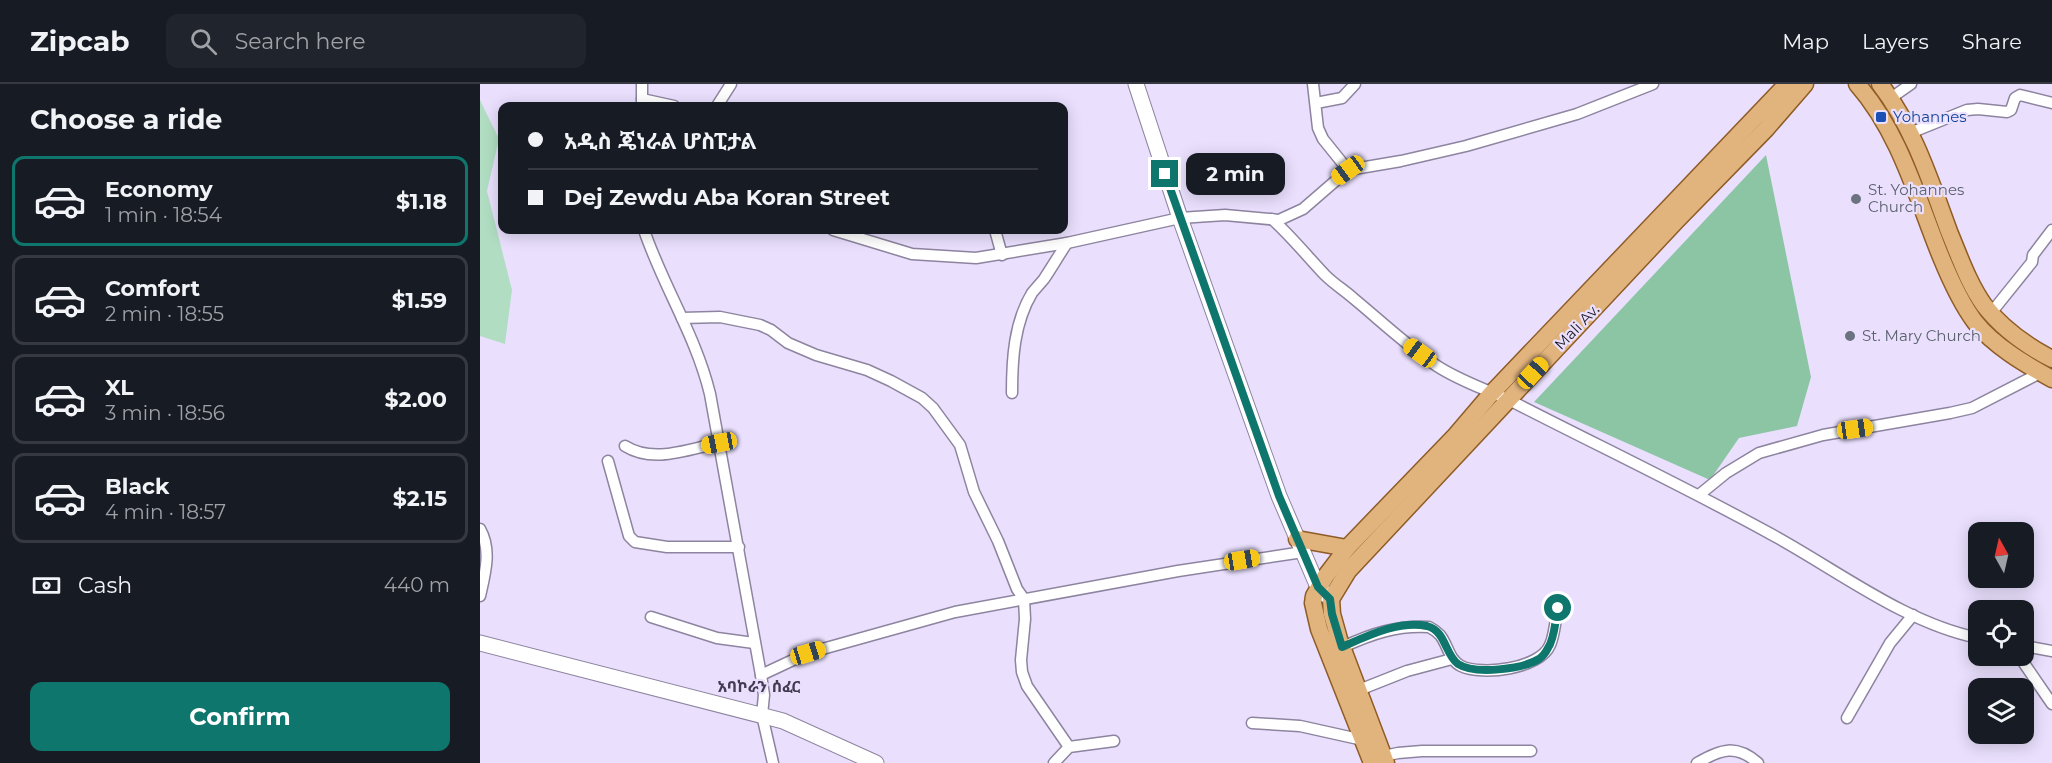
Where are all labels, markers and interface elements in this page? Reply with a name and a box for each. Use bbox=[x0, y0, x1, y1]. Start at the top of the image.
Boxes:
search box bbox=[166, 14, 586, 68]
text: Zipcab bbox=[30, 24, 130, 58]
icon: search bbox=[187, 25, 220, 58]
text: Search here bbox=[235, 28, 366, 55]
text: Map bbox=[1782, 29, 1829, 54]
text: Layers bbox=[1862, 29, 1929, 54]
text: Share bbox=[1962, 29, 2022, 54]
text: Choose a ride bbox=[30, 103, 222, 136]
place label: Yohannes bbox=[1893, 107, 1967, 126]
marker: Yohannes bbox=[1874, 110, 1888, 124]
text: አዲስ ጄነራል ሆስፒታል bbox=[564, 128, 756, 155]
car bbox=[1328, 152, 1368, 188]
callout: 2 min bbox=[1186, 153, 1285, 195]
route end bbox=[1151, 160, 1178, 187]
text: 2 min bbox=[1206, 162, 1265, 186]
icon: car bbox=[33, 174, 87, 228]
text: Economy bbox=[105, 176, 213, 203]
place label: St. Yohannes Church bbox=[1868, 180, 1964, 216]
text: Dej Zewdu Aba Koran Street bbox=[564, 184, 890, 211]
text: $1.18 bbox=[396, 188, 447, 215]
marker: St. Yohannes Church bbox=[1849, 192, 1863, 206]
text: 1 min · 18:54 bbox=[105, 203, 222, 227]
icon: car bbox=[33, 273, 87, 327]
text: Comfort bbox=[105, 275, 200, 302]
text: $1.59 bbox=[392, 287, 447, 314]
street label: Mali Av. bbox=[1550, 300, 1603, 354]
text: 2 min · 18:55 bbox=[105, 302, 224, 326]
place label: St. Mary Church bbox=[1862, 326, 1981, 345]
marker: St. Mary Church bbox=[1843, 329, 1857, 343]
car bbox=[1400, 335, 1440, 371]
car bbox=[1514, 354, 1552, 392]
icon: car bbox=[33, 372, 87, 426]
text: XL bbox=[105, 374, 134, 401]
text: $2.00 bbox=[384, 386, 447, 413]
text: 3 min · 18:56 bbox=[105, 401, 225, 425]
car bbox=[1836, 418, 1874, 440]
car bbox=[700, 431, 738, 455]
icon: car bbox=[33, 471, 87, 525]
text: Black bbox=[105, 473, 169, 500]
text: $2.15 bbox=[393, 485, 447, 512]
text: 4 min · 18:57 bbox=[105, 500, 226, 524]
north arrow bbox=[1968, 522, 2034, 588]
map controls bbox=[1968, 522, 2034, 744]
car bbox=[1223, 548, 1261, 572]
icon: cash bbox=[30, 569, 63, 602]
text: Cash bbox=[78, 572, 132, 599]
text: 440 m bbox=[384, 573, 450, 597]
route start bbox=[1544, 594, 1571, 621]
button: locate bbox=[1968, 600, 2034, 666]
car bbox=[788, 639, 828, 667]
district label: አባኮራን ሰፈር bbox=[718, 677, 801, 696]
button: layers bbox=[1968, 678, 2034, 744]
button: Confirm bbox=[30, 682, 450, 751]

